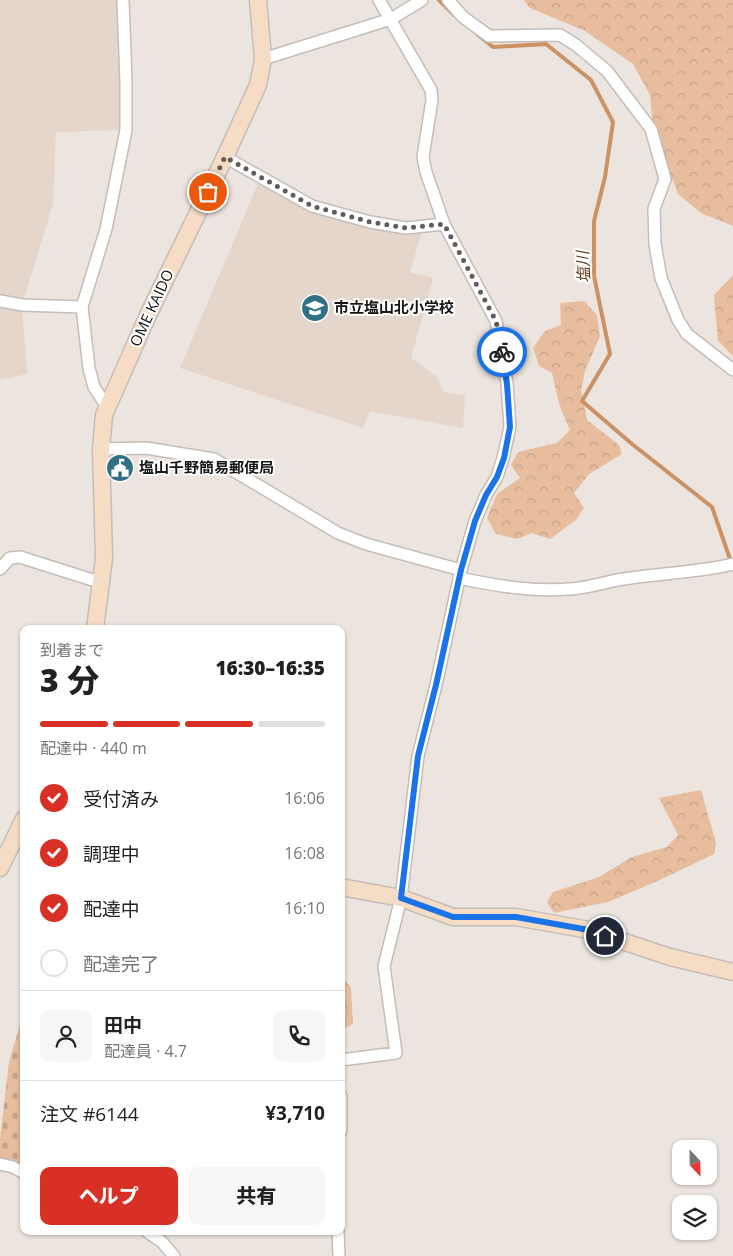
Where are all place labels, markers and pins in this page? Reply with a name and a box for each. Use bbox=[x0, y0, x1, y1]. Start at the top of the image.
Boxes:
pin bbox=[187, 171, 229, 213]
school or university icon: 市立塩山北小学校 bbox=[300, 293, 330, 323]
place label: 市立塩山北小学校 bbox=[334, 297, 454, 317]
public building icon: 塩山千野簡易郵便局 bbox=[105, 453, 135, 483]
place label: 塩山千野簡易郵便局 bbox=[139, 457, 274, 477]
pin bbox=[584, 915, 626, 957]

